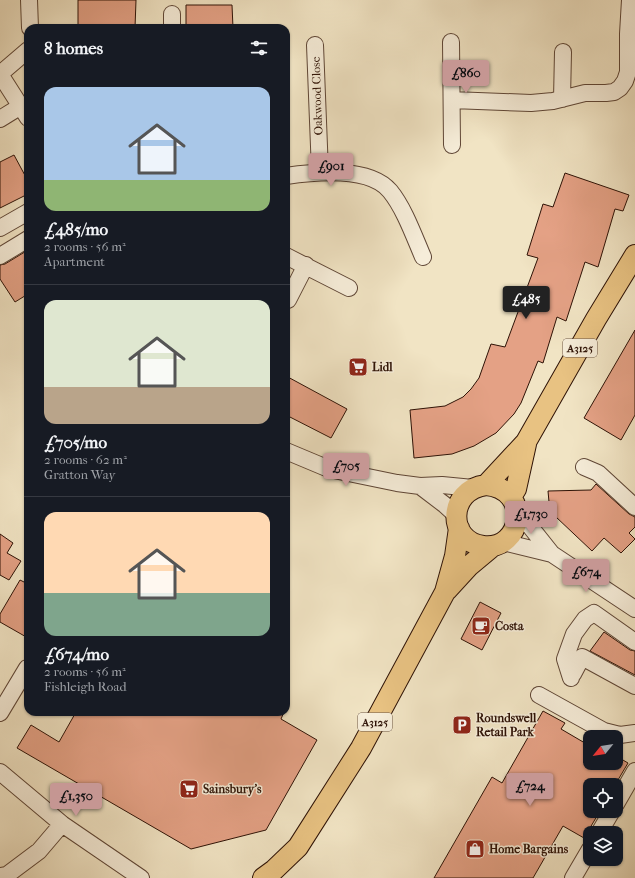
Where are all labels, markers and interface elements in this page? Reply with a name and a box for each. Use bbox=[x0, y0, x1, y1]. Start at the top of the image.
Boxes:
icon: filters bbox=[248, 37, 270, 59]
text: 8 homes bbox=[44, 38, 103, 58]
street label: Oakwood Close bbox=[309, 56, 325, 136]
pin: £860 bbox=[442, 60, 490, 94]
text: £860 bbox=[451, 65, 481, 80]
icon: home bbox=[121, 113, 193, 185]
pin: £901 bbox=[307, 153, 355, 187]
text: £901 bbox=[317, 158, 345, 173]
text: £485/mo bbox=[44, 219, 108, 239]
text: 2 rooms · 56 m² bbox=[44, 239, 126, 254]
text: Apartment bbox=[44, 254, 105, 269]
pin: £485 bbox=[502, 286, 550, 320]
text: £485 bbox=[512, 291, 540, 306]
icon: home bbox=[121, 326, 193, 398]
road number: A3125 bbox=[563, 339, 597, 357]
supermarket icon: Lidl bbox=[347, 356, 369, 378]
place label: Lidl bbox=[372, 360, 393, 374]
text: £705/mo bbox=[44, 432, 107, 452]
text: 2 rooms · 62 m² bbox=[44, 452, 127, 467]
pin: £705 bbox=[322, 453, 370, 487]
text: £705 bbox=[332, 458, 360, 473]
text: Gratton Way bbox=[44, 467, 115, 482]
pin: £1,730 bbox=[498, 501, 564, 535]
text: £1,730 bbox=[514, 506, 548, 521]
icon: home bbox=[121, 538, 193, 610]
pin: £674 bbox=[562, 559, 610, 593]
text: £674 bbox=[571, 564, 601, 579]
cafe icon: Costa bbox=[470, 615, 492, 637]
place label: Costa bbox=[495, 619, 524, 633]
text: £674/mo bbox=[44, 644, 109, 664]
text: 2 rooms · 56 m² bbox=[44, 664, 126, 679]
text: Fishleigh Road bbox=[44, 679, 127, 694]
place label: Roundswell Retail Park bbox=[476, 711, 537, 739]
road number: A3125 bbox=[358, 713, 392, 731]
parking icon: Roundswell Retail Park bbox=[451, 714, 473, 736]
north arrow bbox=[583, 730, 623, 770]
map controls bbox=[583, 730, 623, 866]
pin: £724 bbox=[506, 773, 554, 807]
supermarket icon: Sainsbury's bbox=[178, 778, 200, 800]
text: £724 bbox=[515, 778, 545, 793]
button: locate bbox=[583, 778, 623, 818]
place label: Sainsbury's bbox=[203, 782, 262, 797]
pin: £1,350 bbox=[43, 783, 109, 817]
text: £1,350 bbox=[59, 788, 93, 803]
button: layers bbox=[583, 826, 623, 866]
shop icon: Home Bargains bbox=[464, 838, 486, 860]
place label: Home Bargains bbox=[489, 842, 569, 857]

